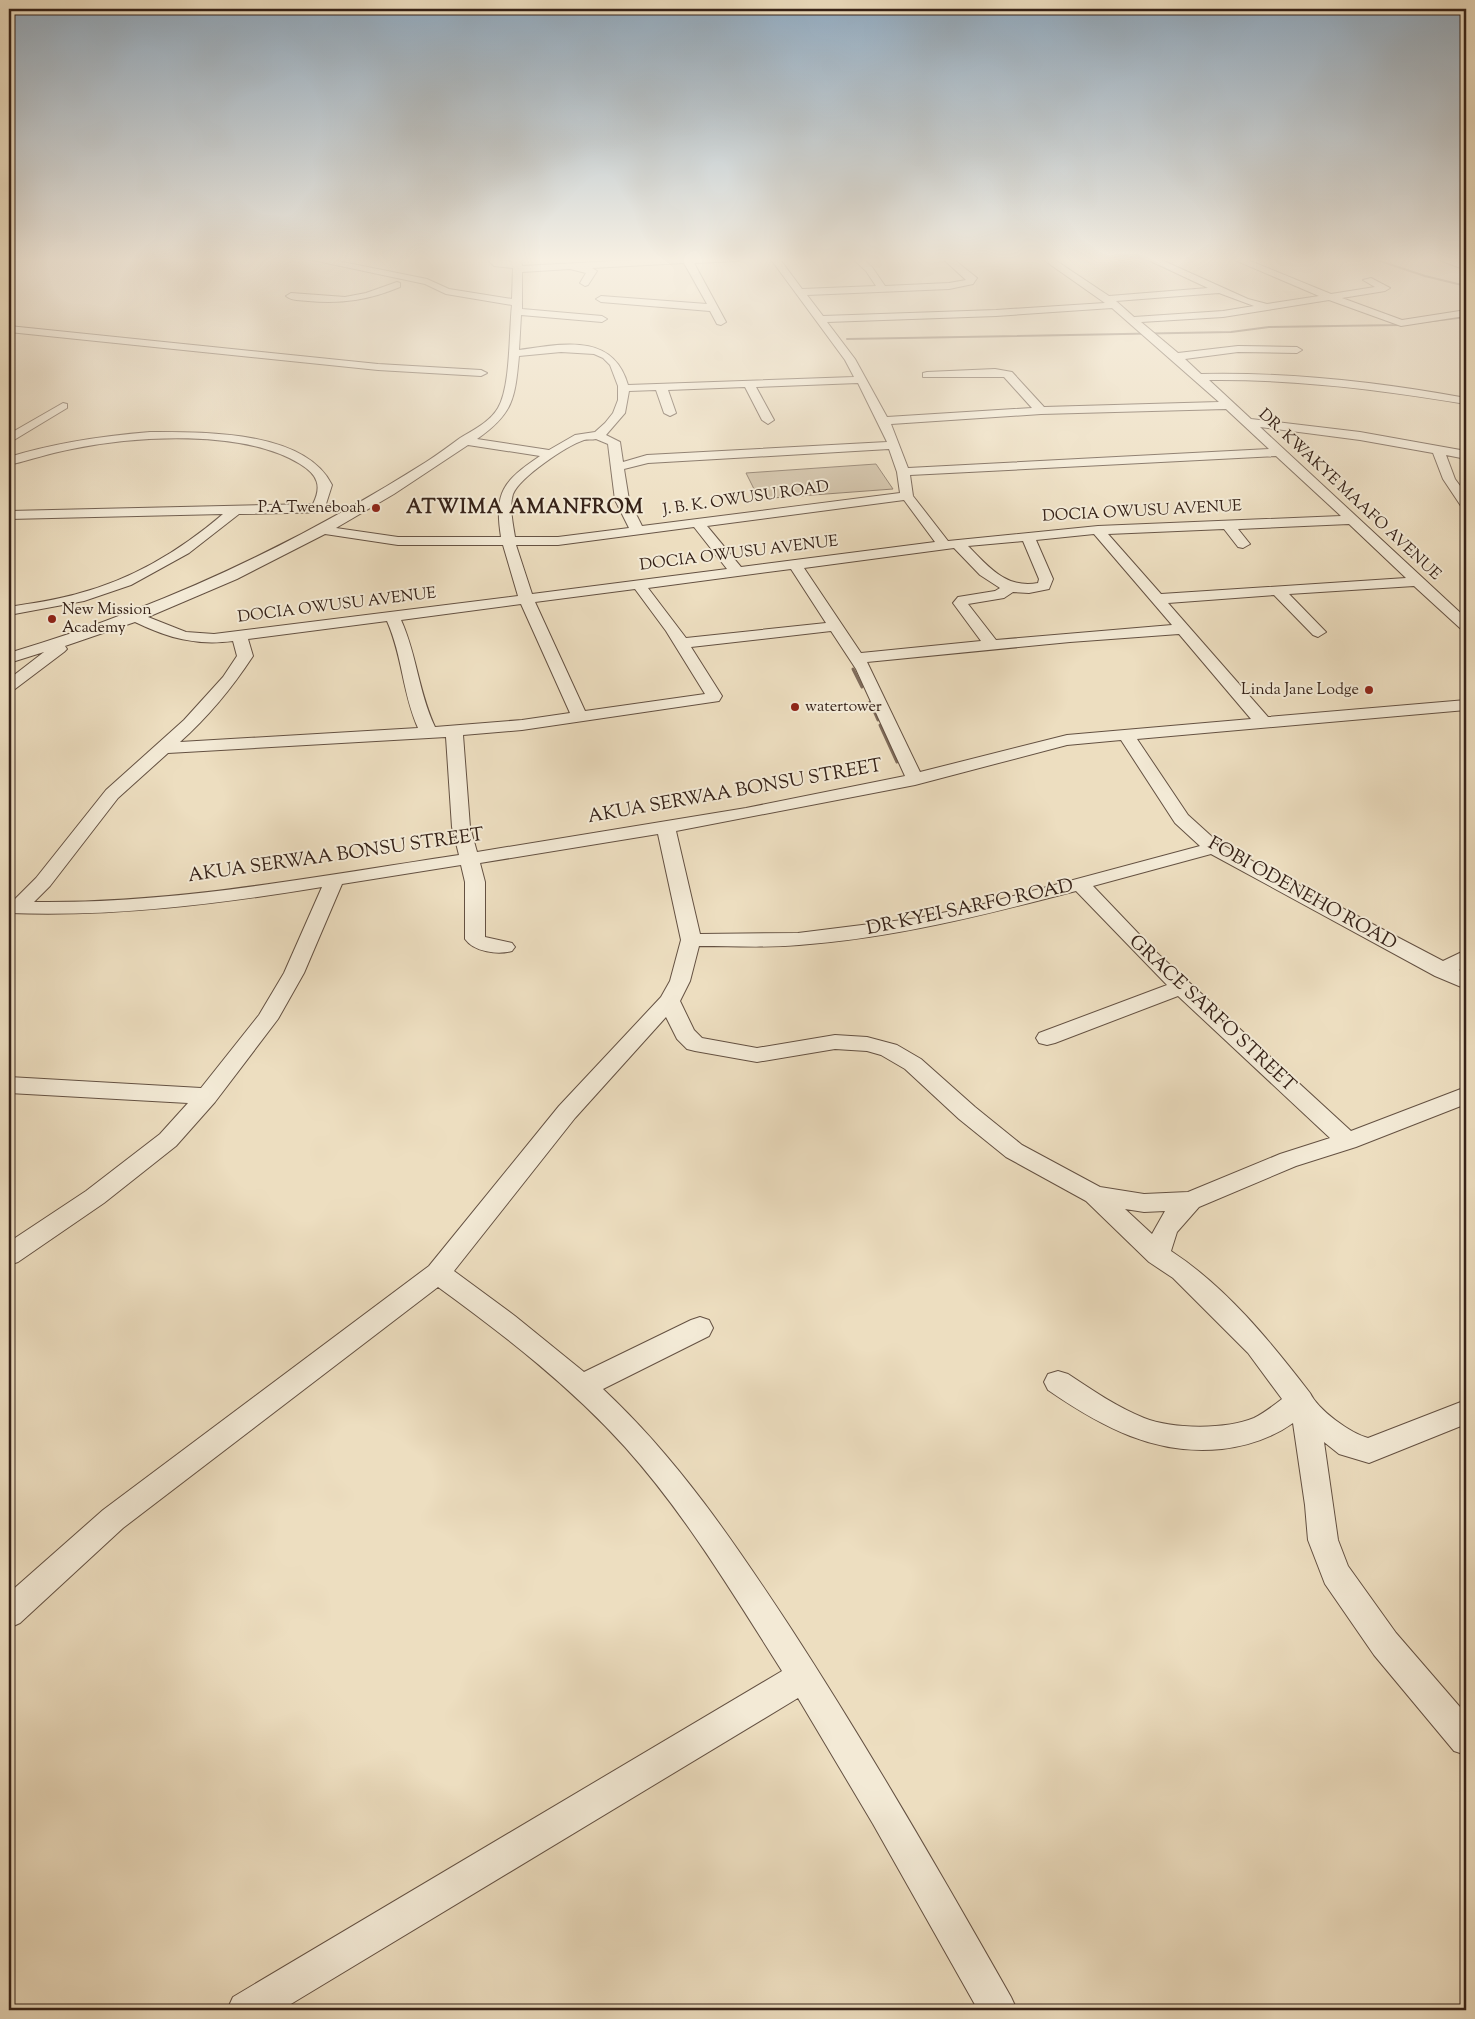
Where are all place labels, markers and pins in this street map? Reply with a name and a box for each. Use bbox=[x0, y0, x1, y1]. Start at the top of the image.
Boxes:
place label: P.A Tweneboah bbox=[258, 497, 367, 520]
marker: P.A Tweneboah bbox=[370, 502, 382, 514]
place label: New Mission Academy bbox=[62, 599, 152, 640]
marker: New Mission Academy bbox=[46, 613, 58, 625]
place label: Linda Jane Lodge bbox=[1241, 679, 1359, 702]
marker: Linda Jane Lodge bbox=[1363, 684, 1375, 696]
place label: watertower bbox=[805, 696, 882, 719]
marker: watertower bbox=[789, 701, 801, 713]

